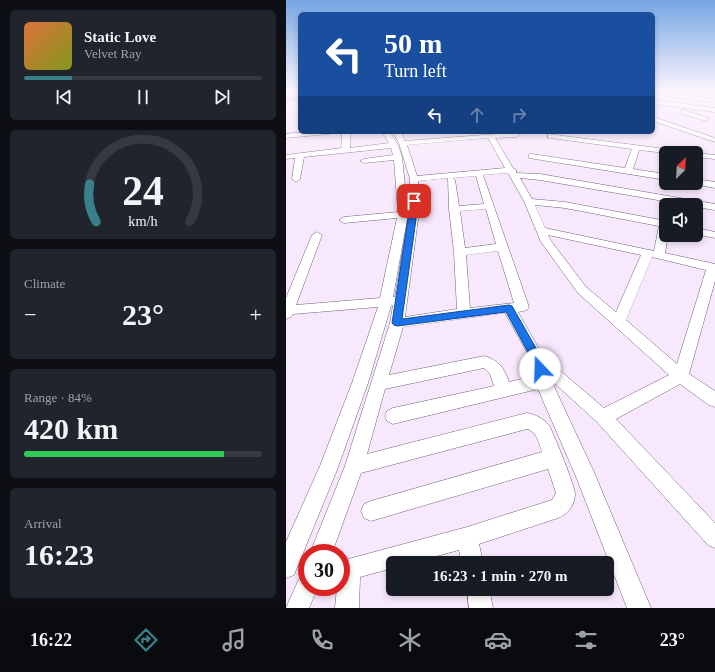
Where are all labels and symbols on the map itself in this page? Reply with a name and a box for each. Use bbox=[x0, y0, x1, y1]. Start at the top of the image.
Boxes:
north arrow bbox=[659, 146, 703, 190]
pin bbox=[397, 184, 431, 218]
position arrow bbox=[519, 348, 561, 390]
speed limit sign: 30 bbox=[298, 544, 350, 596]

